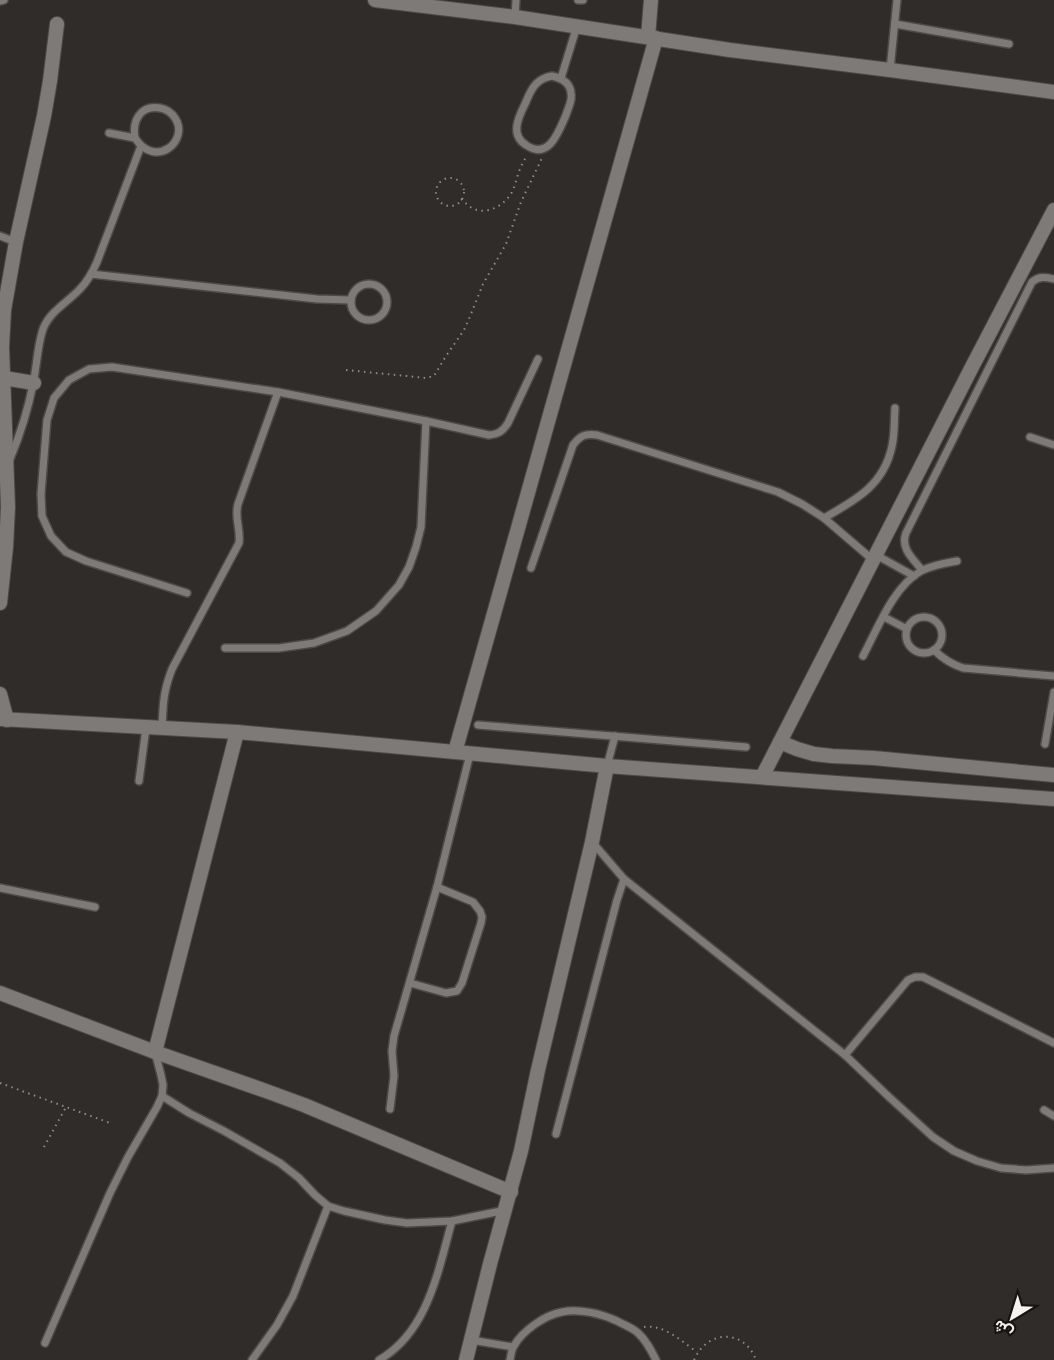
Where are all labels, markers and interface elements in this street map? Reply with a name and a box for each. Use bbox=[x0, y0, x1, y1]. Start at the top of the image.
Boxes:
north arrow bbox=[982, 1288, 1042, 1348]
text: ش bbox=[990, 1316, 1017, 1343]

